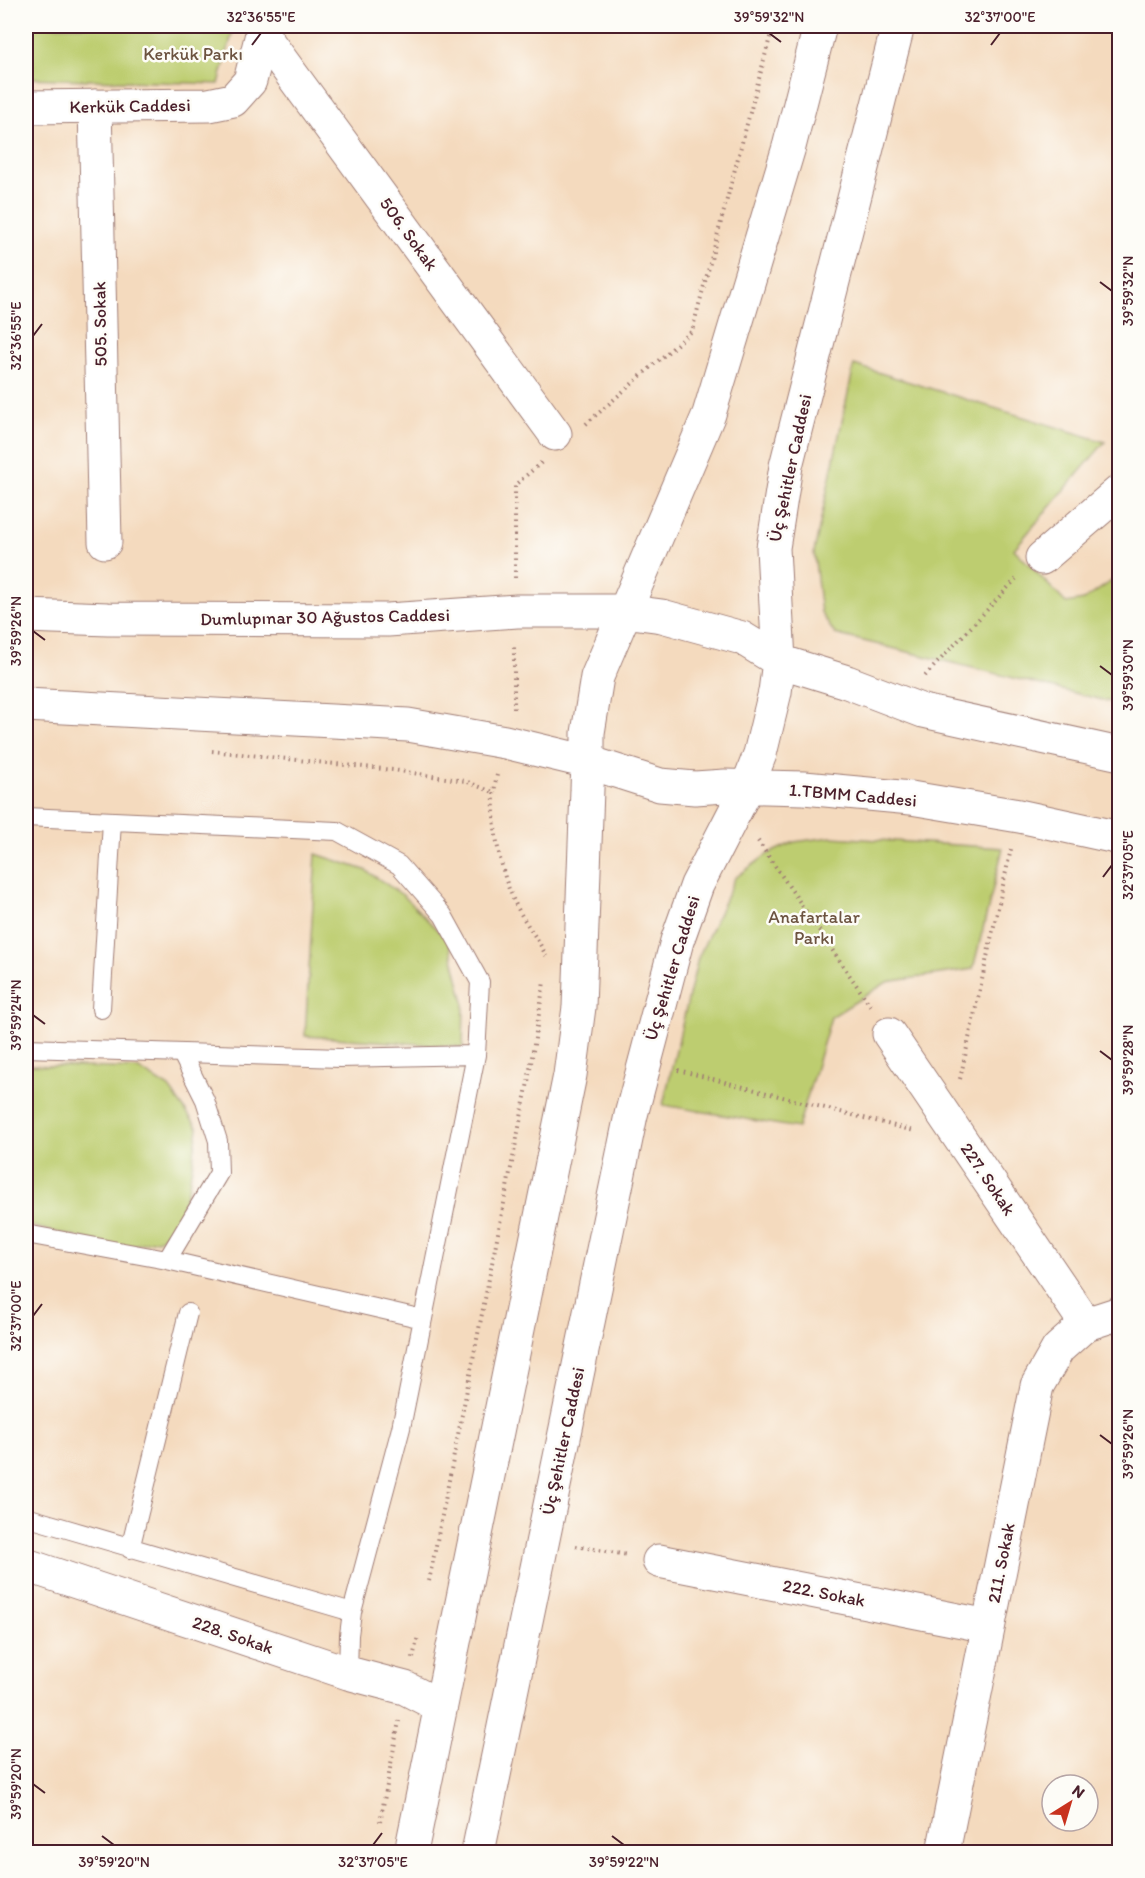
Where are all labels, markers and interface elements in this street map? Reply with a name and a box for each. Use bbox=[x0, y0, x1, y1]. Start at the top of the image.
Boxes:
text: 32°36'55"E bbox=[227, 8, 295, 26]
text: 39°59'32"N bbox=[734, 8, 804, 26]
text: 32°37'00"E bbox=[964, 8, 1036, 26]
park label: Kerkük Parkı bbox=[143, 43, 243, 65]
street label: Kerkük Caddesi bbox=[69, 94, 191, 118]
street label: 506. Sokak bbox=[375, 193, 443, 275]
text: 39°59'32"N bbox=[1119, 256, 1137, 326]
street label: 505. Sokak bbox=[88, 281, 112, 367]
text: 32°36'55"E bbox=[7, 302, 25, 370]
street label: Üç Şehitler Caddesi bbox=[764, 392, 816, 544]
text: 39°59'26"N bbox=[7, 596, 25, 666]
street label: Dumlupınar 30 Ağustos Caddesi bbox=[200, 604, 450, 630]
text: 39°59'30"N bbox=[1119, 639, 1137, 711]
street label: 1.TBMM Caddesi bbox=[788, 778, 918, 812]
text: 32°37'05"E bbox=[1119, 830, 1137, 900]
street label: Üç Şehitler Caddesi bbox=[639, 893, 705, 1043]
park label: Anafartalar Parkı bbox=[768, 906, 861, 949]
text: 39°59'24"N bbox=[7, 979, 25, 1051]
text: 39°59'28"N bbox=[1119, 1025, 1137, 1095]
street label: 227. Sokak bbox=[956, 1138, 1020, 1220]
text: 32°37'00"E bbox=[7, 1280, 25, 1352]
street label: Üç Şehitler Caddesi bbox=[537, 1365, 589, 1517]
text: 39°59'26"N bbox=[1119, 1409, 1137, 1479]
street label: 211. Sokak bbox=[982, 1521, 1020, 1605]
street label: 222. Sokak bbox=[781, 1574, 867, 1612]
street label: 228. Sokak bbox=[190, 1611, 276, 1659]
text: 39°59'20"N bbox=[7, 1748, 25, 1820]
north arrow bbox=[1040, 1773, 1100, 1833]
text: N bbox=[1069, 1781, 1089, 1802]
text: 39°59'20"N bbox=[78, 1853, 150, 1871]
text: 32°37'05"E bbox=[338, 1853, 408, 1871]
text: 39°59'22"N bbox=[589, 1853, 659, 1871]

